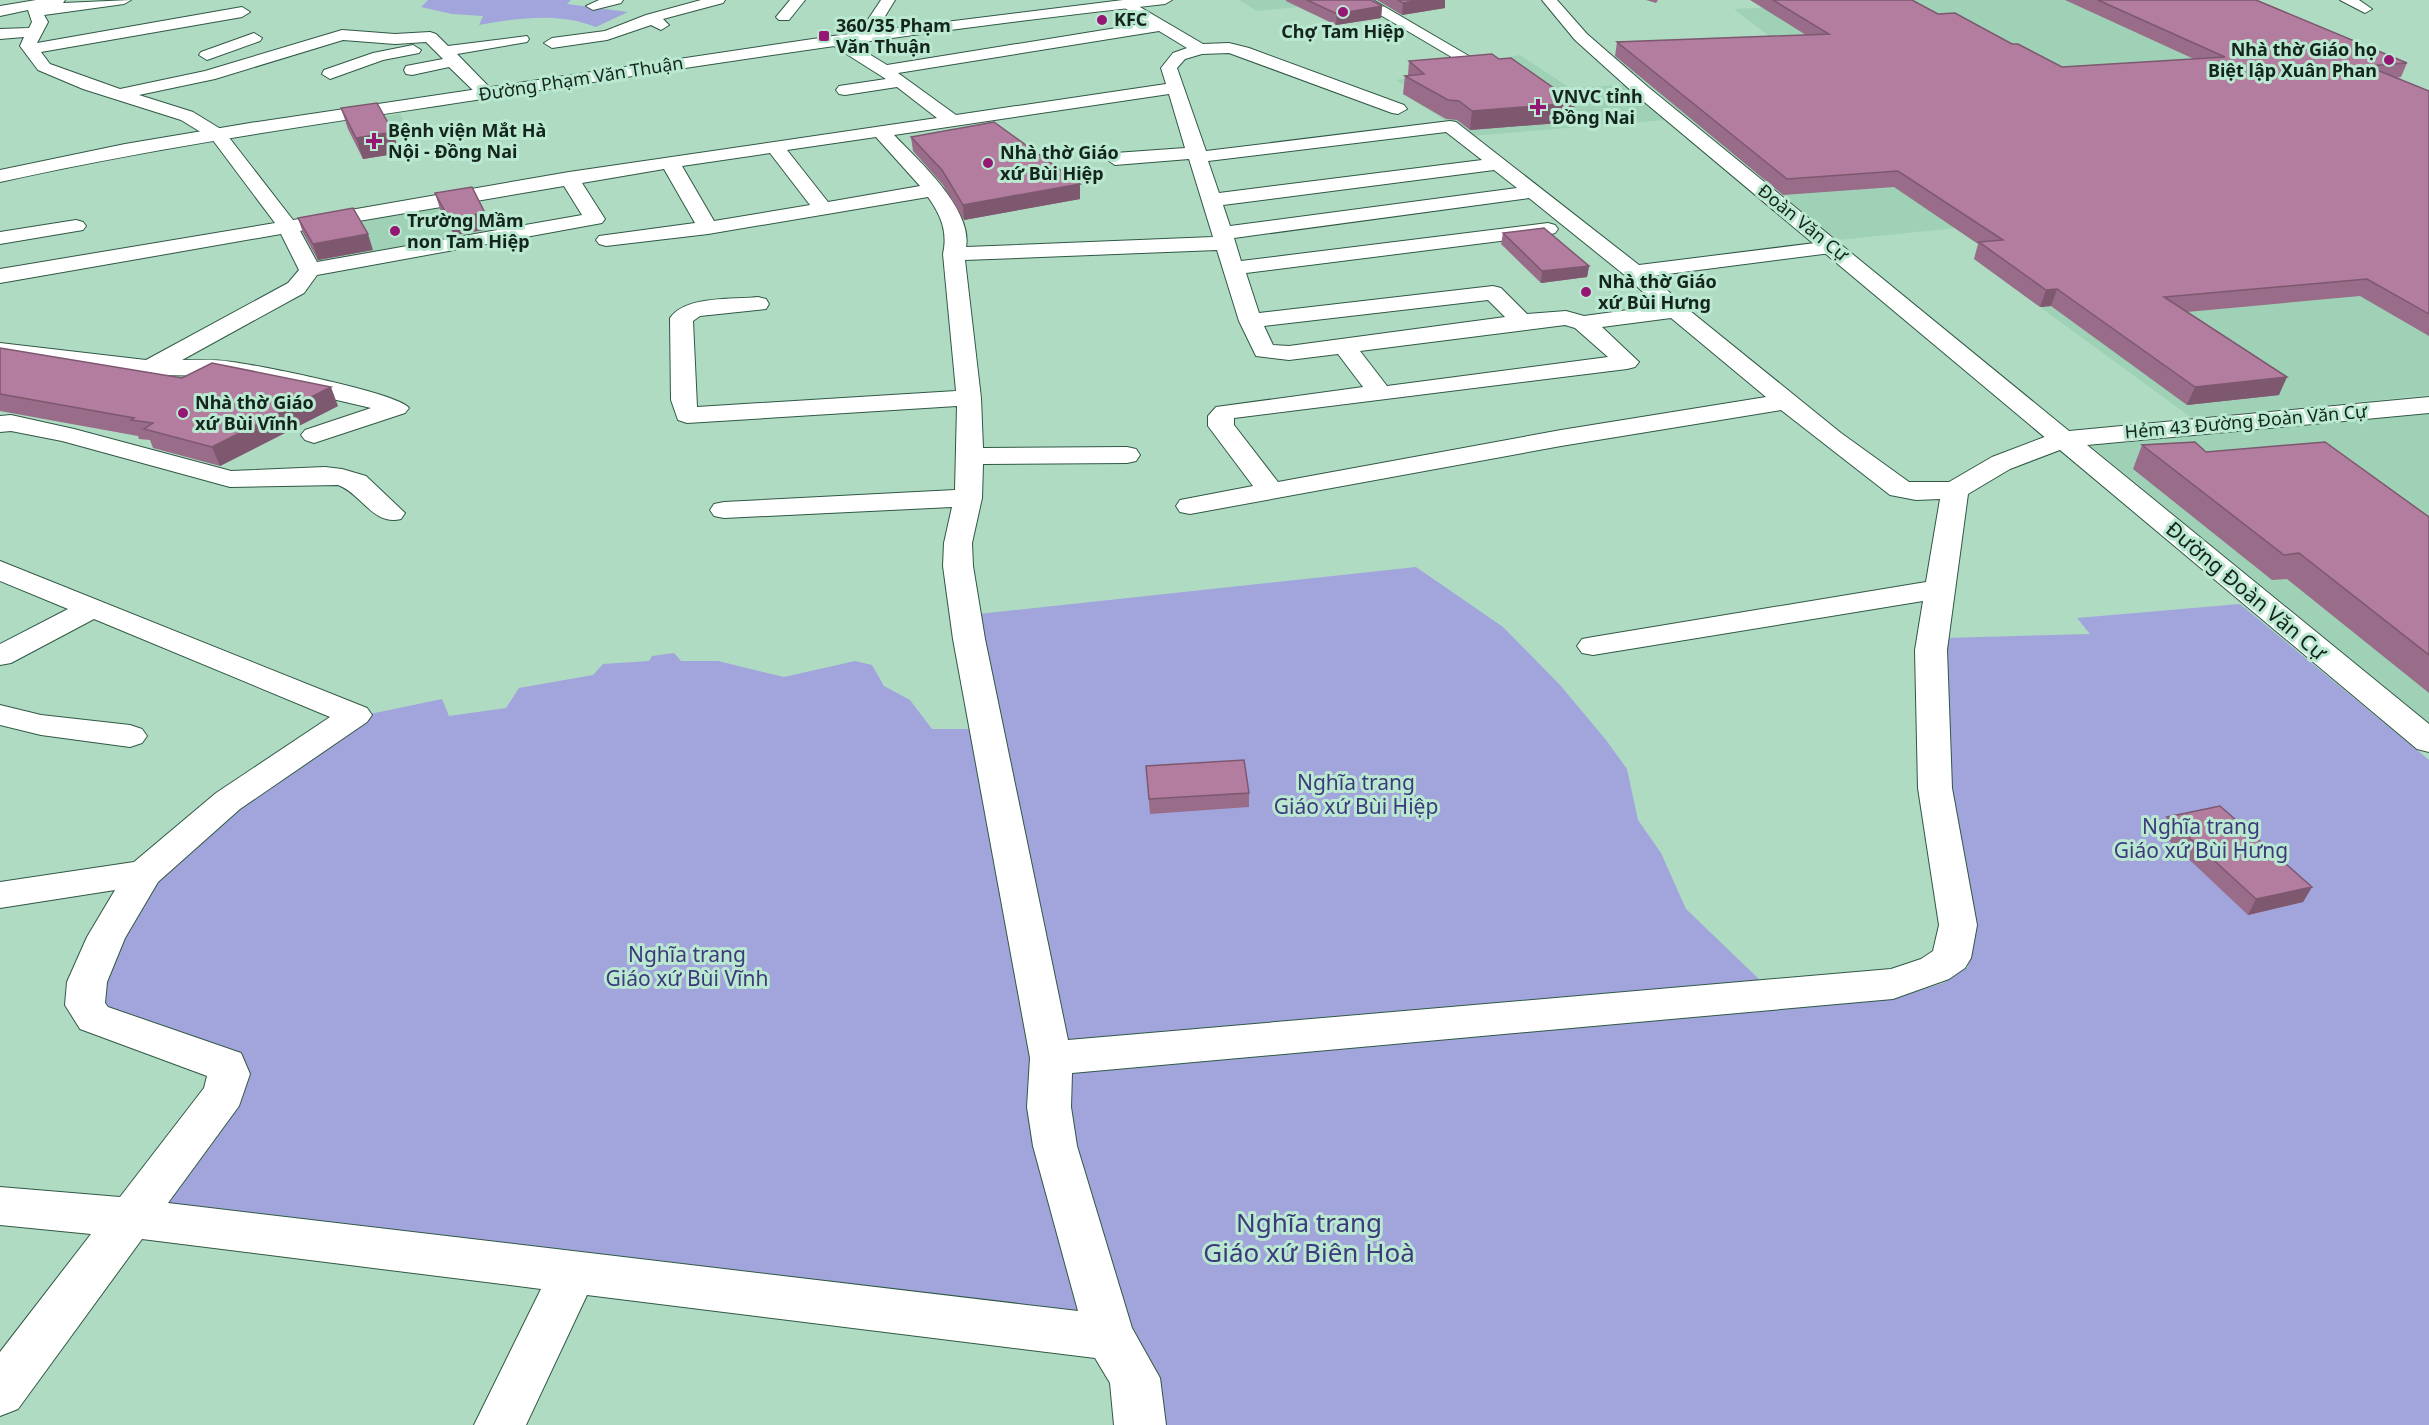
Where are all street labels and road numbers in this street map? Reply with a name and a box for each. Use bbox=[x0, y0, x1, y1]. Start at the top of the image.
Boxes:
street label: Đường Phạm Văn Thuận bbox=[477, 50, 685, 106]
street label: Đoàn Văn Cự bbox=[1753, 178, 1855, 267]
street label: Hẻm 43 Đường Đoàn Văn Cự bbox=[2124, 398, 2369, 444]
street label: Đường Đoàn Văn Cự bbox=[2160, 515, 2334, 666]

